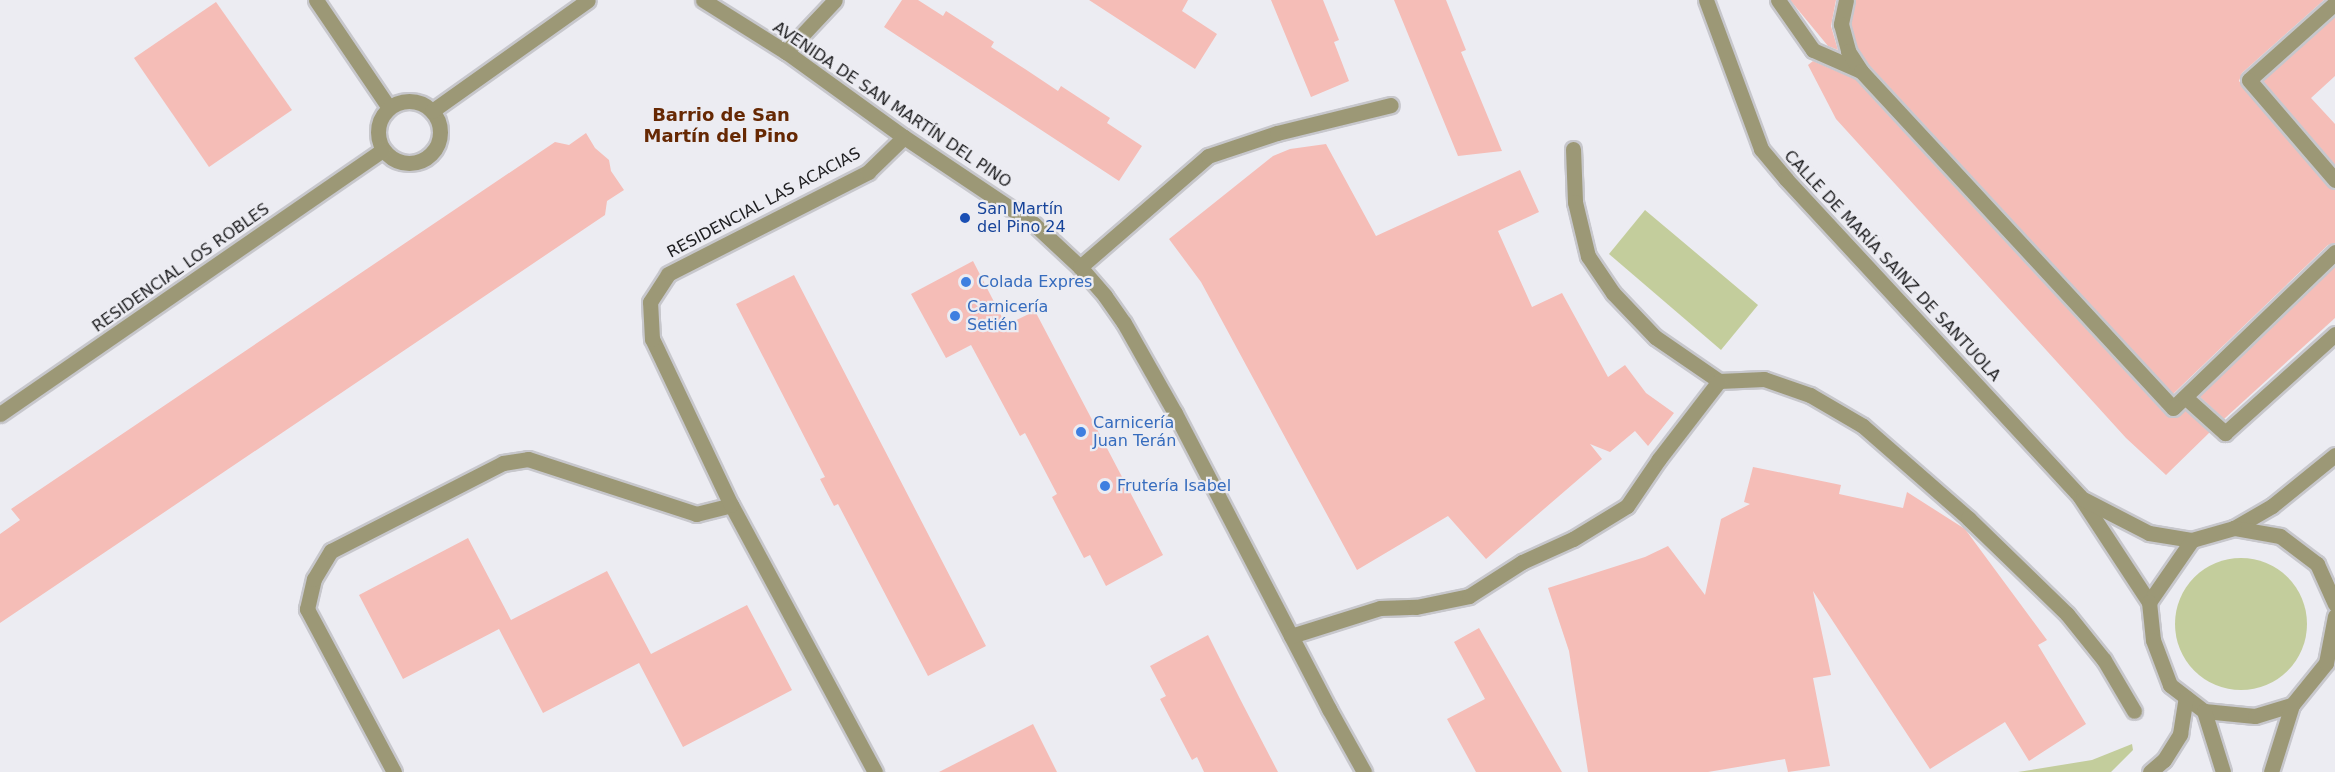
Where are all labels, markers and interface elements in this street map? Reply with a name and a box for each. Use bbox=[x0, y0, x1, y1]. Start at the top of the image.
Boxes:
street label: AVENIDA DE SAN MARTÍN DEL PINO bbox=[769, 18, 1015, 192]
district label: Barrio de San Martín del Pino bbox=[644, 105, 798, 148]
street label: RESIDENCIAL LAS ACACIAS bbox=[664, 144, 864, 262]
street label: CALLE DE MARÍA SAINZ DE SANTUOLA bbox=[1780, 147, 2004, 385]
place label: San Martín del Pino 24 bbox=[977, 199, 1066, 237]
street label: RESIDENCIAL LOS ROBLES bbox=[89, 200, 273, 336]
marker: San Martín del Pino 24 bbox=[958, 211, 972, 225]
place label: Colada Expres bbox=[978, 272, 1092, 292]
marker: Colada Expres bbox=[959, 275, 973, 289]
place label: Carnicería Setién bbox=[967, 297, 1048, 335]
marker: Carnicería Setién bbox=[948, 309, 962, 323]
place label: Carnicería Juan Terán bbox=[1093, 413, 1176, 451]
marker: Carnicería Juan Terán bbox=[1074, 425, 1088, 439]
place label: Frutería Isabel bbox=[1117, 476, 1231, 496]
marker: Frutería Isabel bbox=[1098, 479, 1112, 493]

